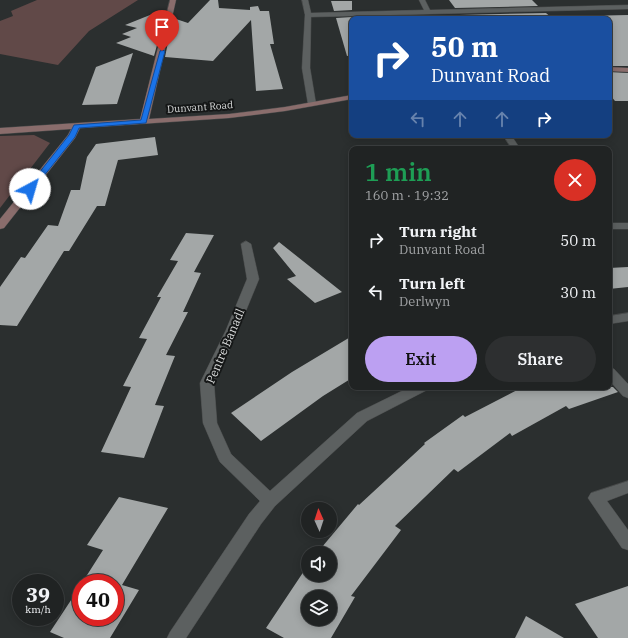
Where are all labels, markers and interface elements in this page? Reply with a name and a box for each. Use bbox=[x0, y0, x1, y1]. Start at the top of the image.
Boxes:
pin bbox=[145, 10, 179, 51]
icon: arrive bbox=[151, 16, 173, 38]
text: 50 m bbox=[431, 28, 498, 65]
icon: right bbox=[365, 32, 417, 84]
text: Dunvant Road bbox=[431, 64, 550, 87]
street label: Dunvant Road bbox=[166, 98, 234, 116]
icon: left bbox=[407, 108, 429, 130]
icon: ahead bbox=[449, 108, 471, 130]
icon: ahead bbox=[491, 108, 513, 130]
icon: right bbox=[533, 108, 555, 130]
text: 1 min bbox=[365, 156, 432, 188]
button: close bbox=[554, 159, 596, 201]
position arrow bbox=[9, 168, 51, 210]
text: 160 m · 19:32 bbox=[365, 187, 449, 204]
text: Turn right bbox=[399, 222, 477, 241]
icon: right bbox=[365, 229, 387, 251]
text: 50 m bbox=[560, 231, 596, 250]
text: Dunvant Road bbox=[399, 241, 485, 258]
text: Turn left bbox=[399, 274, 465, 293]
icon: left bbox=[365, 281, 387, 303]
text: 30 m bbox=[560, 283, 596, 302]
text: Derlwyn bbox=[399, 293, 450, 310]
street label: Pentre Banadl bbox=[202, 306, 248, 386]
button: Exit bbox=[365, 336, 477, 382]
button: Share bbox=[485, 336, 596, 382]
north arrow bbox=[301, 502, 337, 538]
map controls bbox=[301, 502, 337, 626]
button: sound bbox=[301, 546, 337, 582]
speed limit sign: 40 bbox=[72, 574, 124, 626]
text: 39 bbox=[26, 581, 50, 608]
button: layers bbox=[301, 590, 337, 626]
text: km/h bbox=[25, 603, 51, 616]

